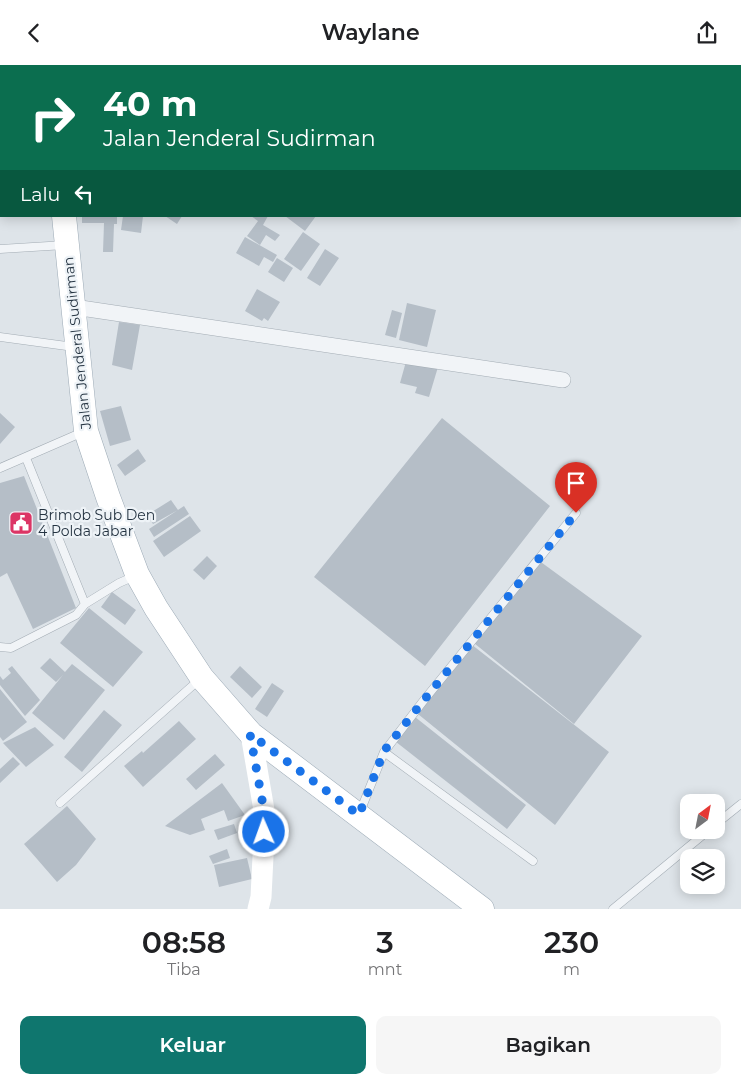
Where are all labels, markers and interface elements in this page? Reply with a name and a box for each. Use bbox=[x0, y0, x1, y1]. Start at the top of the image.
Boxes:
icon: back bbox=[20, 19, 48, 47]
text: Waylane bbox=[321, 19, 420, 46]
icon: share bbox=[693, 19, 721, 47]
text: 40 m bbox=[103, 82, 198, 125]
icon: right bbox=[20, 85, 85, 150]
text: Jalan Jenderal Sudirman bbox=[103, 125, 376, 152]
icon: left bbox=[70, 180, 98, 208]
text: Lalu bbox=[20, 183, 60, 206]
street label: Jalan Jenderal Sudirman bbox=[59, 256, 95, 431]
pin bbox=[555, 462, 597, 513]
icon: arrive bbox=[562, 469, 590, 497]
place label: Brimob Sub Den 4 Polda Jabar bbox=[38, 506, 155, 540]
public building icon: Brimob Sub Den 4 Polda Jabar bbox=[8, 510, 34, 536]
north arrow bbox=[680, 794, 725, 839]
map controls bbox=[680, 794, 725, 894]
position arrow bbox=[237, 805, 289, 857]
button: layers bbox=[680, 849, 725, 894]
text: 08:58 bbox=[142, 924, 226, 961]
text: 3 bbox=[376, 924, 394, 961]
text: 230 bbox=[544, 924, 599, 961]
text: Tiba bbox=[167, 960, 201, 979]
text: mnt bbox=[368, 960, 402, 979]
text: m bbox=[563, 960, 580, 979]
button: Keluar bbox=[20, 1016, 366, 1074]
button: Bagikan bbox=[376, 1016, 721, 1074]

